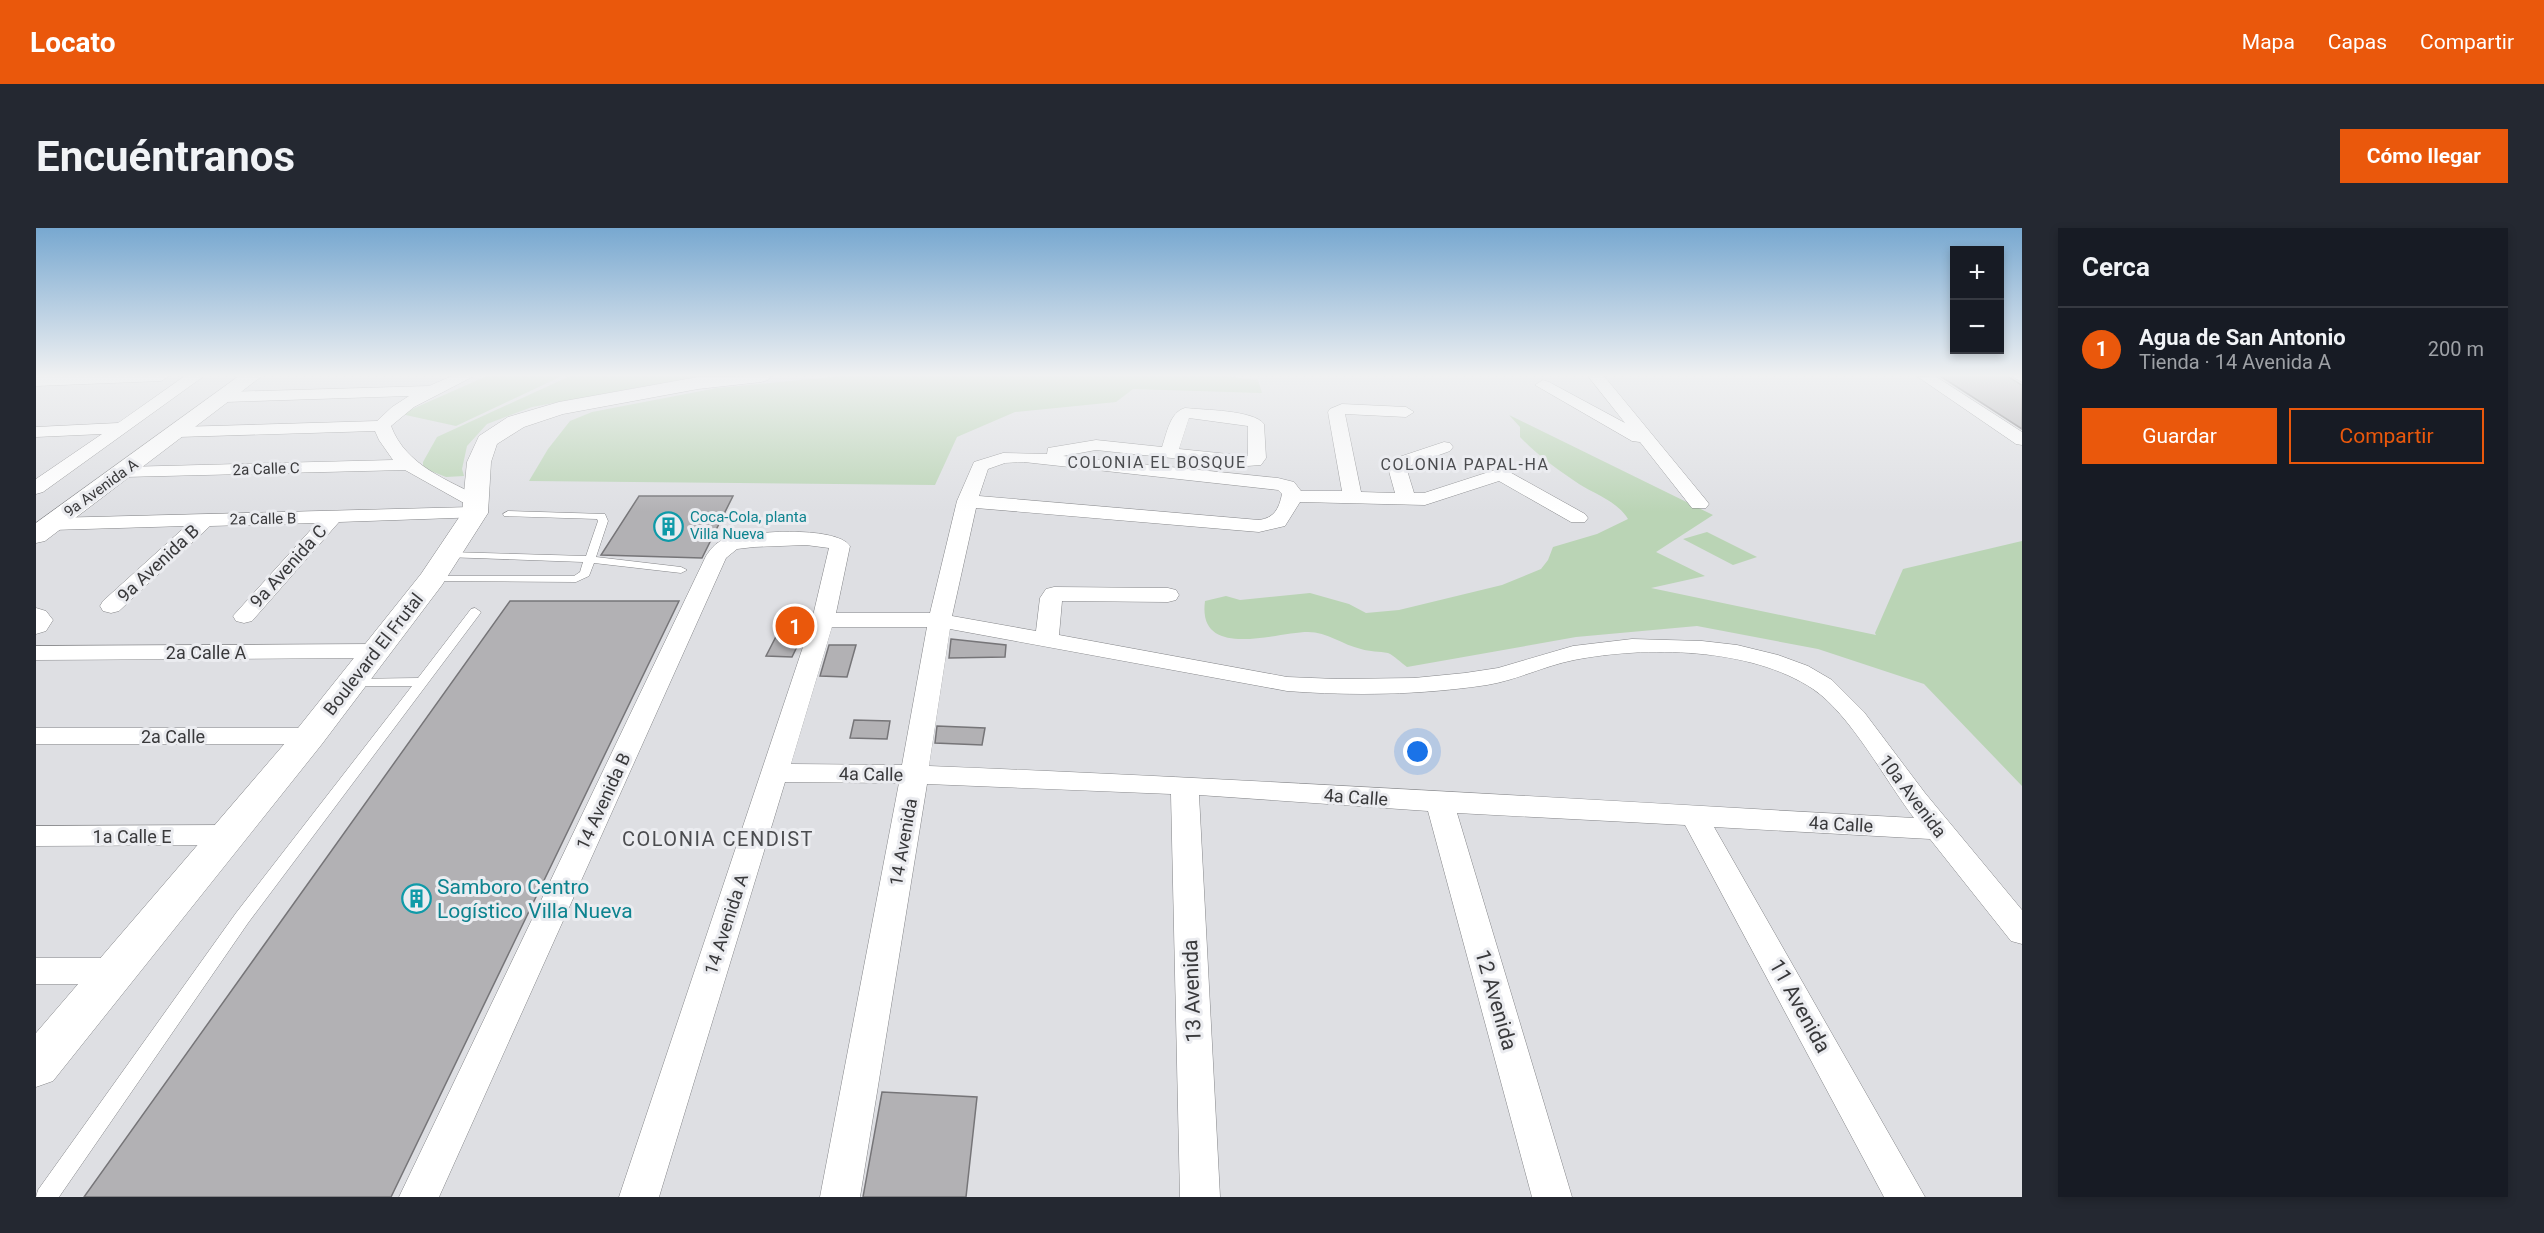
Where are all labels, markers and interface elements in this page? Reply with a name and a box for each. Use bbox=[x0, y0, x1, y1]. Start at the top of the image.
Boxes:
text: Locato bbox=[30, 26, 115, 59]
text: Mapa bbox=[2242, 30, 2295, 54]
text: Capas bbox=[2328, 30, 2387, 54]
text: Compartir bbox=[2420, 30, 2514, 54]
button: Cómo llegar bbox=[2340, 129, 2508, 183]
text: Encuéntranos bbox=[36, 132, 295, 181]
map controls bbox=[1950, 246, 2004, 354]
button: + bbox=[1950, 246, 2004, 300]
text: Cerca bbox=[2082, 252, 2150, 282]
button: − bbox=[1950, 300, 2004, 354]
text: Agua de San Antonio bbox=[2139, 325, 2346, 350]
text: 1 bbox=[2096, 337, 2107, 361]
text: 200 m bbox=[2428, 337, 2484, 361]
text: Tienda · 14 Avenida A bbox=[2139, 350, 2331, 374]
button: Guardar bbox=[2082, 408, 2277, 464]
button: Compartir bbox=[2289, 408, 2484, 464]
district label: COLONIA EL BOSQUE bbox=[1068, 453, 1246, 472]
street label: 9a Avenida A bbox=[61, 455, 142, 521]
district label: COLONIA PAPAL-HA bbox=[1381, 455, 1549, 474]
street label: 2a Calle C bbox=[232, 459, 300, 479]
place label: Coca-Cola, planta Villa Nueva bbox=[690, 508, 807, 543]
street label: 2a Calle B bbox=[230, 509, 296, 529]
building icon: Coca-Cola, planta Villa Nueva bbox=[653, 510, 685, 542]
street label: 9a Avenida B bbox=[113, 520, 203, 606]
street label: 9a Avenida C bbox=[245, 520, 331, 612]
street label: Boulevard El Frutal bbox=[319, 589, 427, 719]
pin: 1 bbox=[776, 604, 814, 648]
street label: 2a Calle A bbox=[166, 642, 246, 663]
street label: 2a Calle bbox=[141, 726, 205, 747]
your location bbox=[1403, 737, 1432, 766]
street label: 14 Avenida B bbox=[571, 749, 635, 853]
street label: 10a Avenida bbox=[1875, 750, 1951, 842]
street label: 4a Calle bbox=[839, 763, 903, 785]
street label: 4a Calle bbox=[1323, 784, 1389, 810]
street label: 14 Avenida bbox=[885, 797, 921, 887]
street label: 4a Calle bbox=[1808, 812, 1874, 836]
street label: 1a Calle E bbox=[93, 826, 171, 847]
district label: COLONIA CENDIST bbox=[622, 827, 814, 851]
street label: 14 Avenida A bbox=[700, 871, 752, 977]
place label: Samboro Centro Logístico Villa Nueva bbox=[437, 875, 633, 923]
building icon: Samboro Centro Logístico Villa Nueva bbox=[400, 883, 432, 915]
street label: 13 Avenida bbox=[1178, 939, 1206, 1043]
street label: 12 Avenida bbox=[1470, 947, 1522, 1053]
street label: 11 Avenida bbox=[1764, 955, 1836, 1057]

